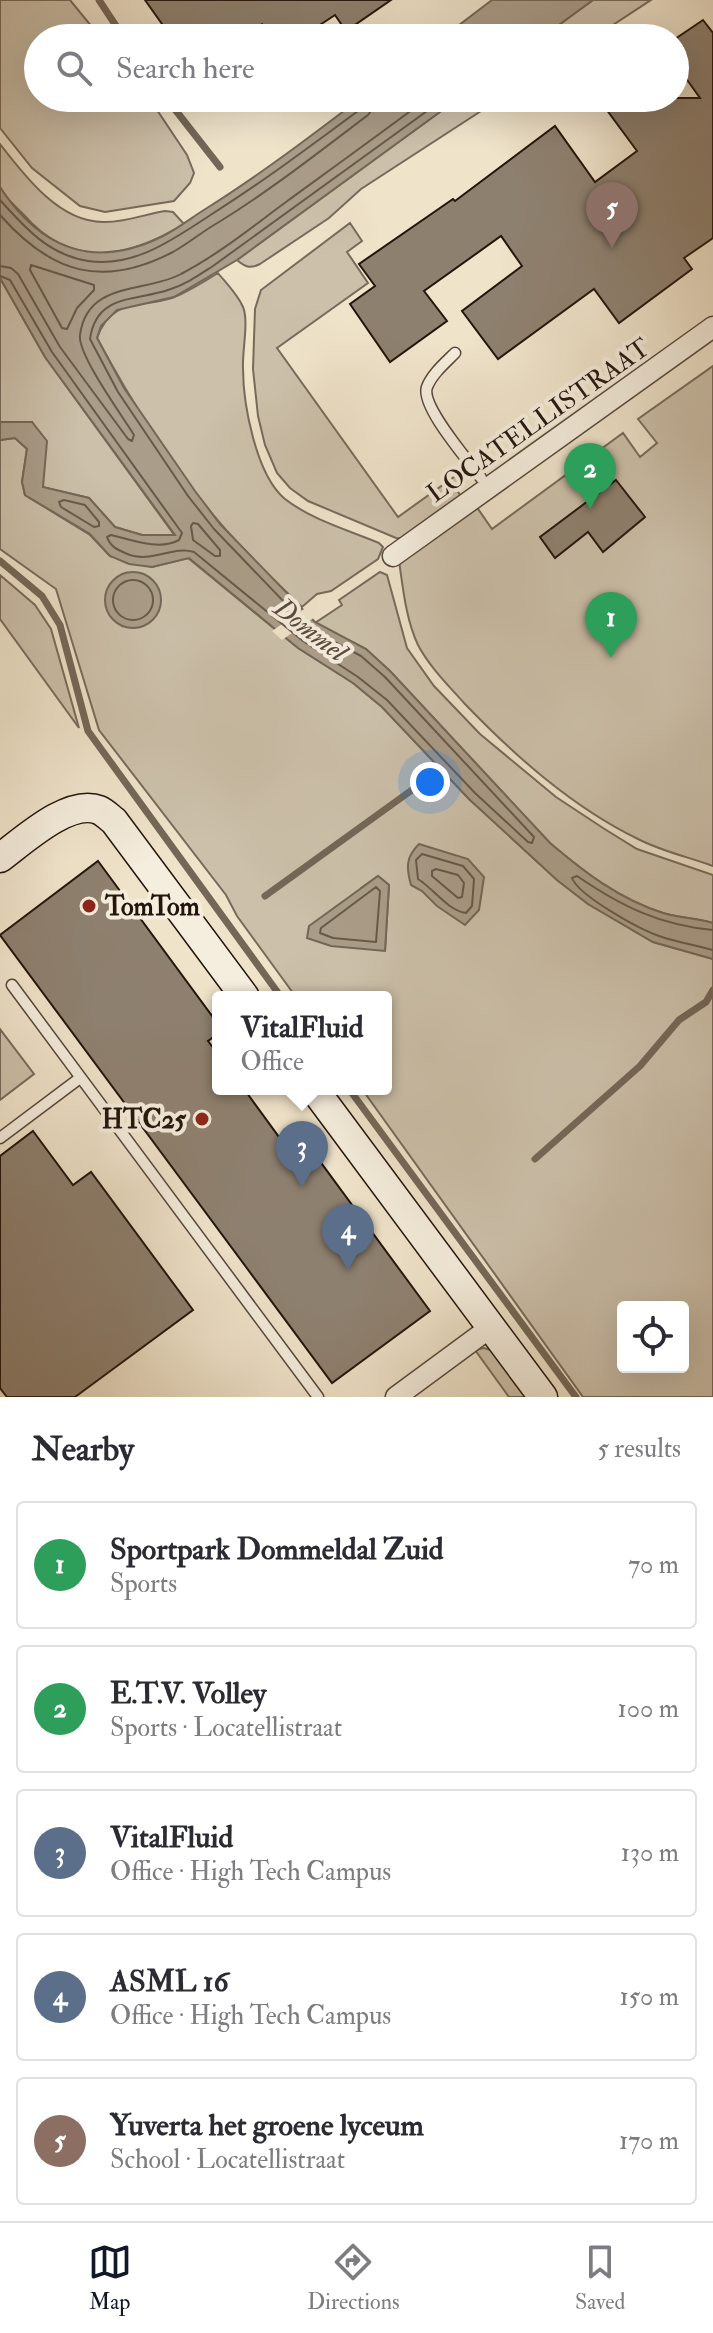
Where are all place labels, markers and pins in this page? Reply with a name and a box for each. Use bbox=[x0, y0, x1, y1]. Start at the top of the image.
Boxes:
pin: 5 bbox=[586, 182, 638, 248]
pin: 2 bbox=[564, 443, 616, 509]
pin: 1 bbox=[585, 592, 637, 658]
place label: TomTom bbox=[104, 891, 200, 923]
marker: TomTom bbox=[80, 897, 98, 915]
place label: HTC25 bbox=[102, 1104, 187, 1136]
marker: HTC25 bbox=[193, 1110, 211, 1128]
pin: 3 bbox=[276, 1121, 328, 1187]
pin: 4 bbox=[322, 1204, 374, 1270]

